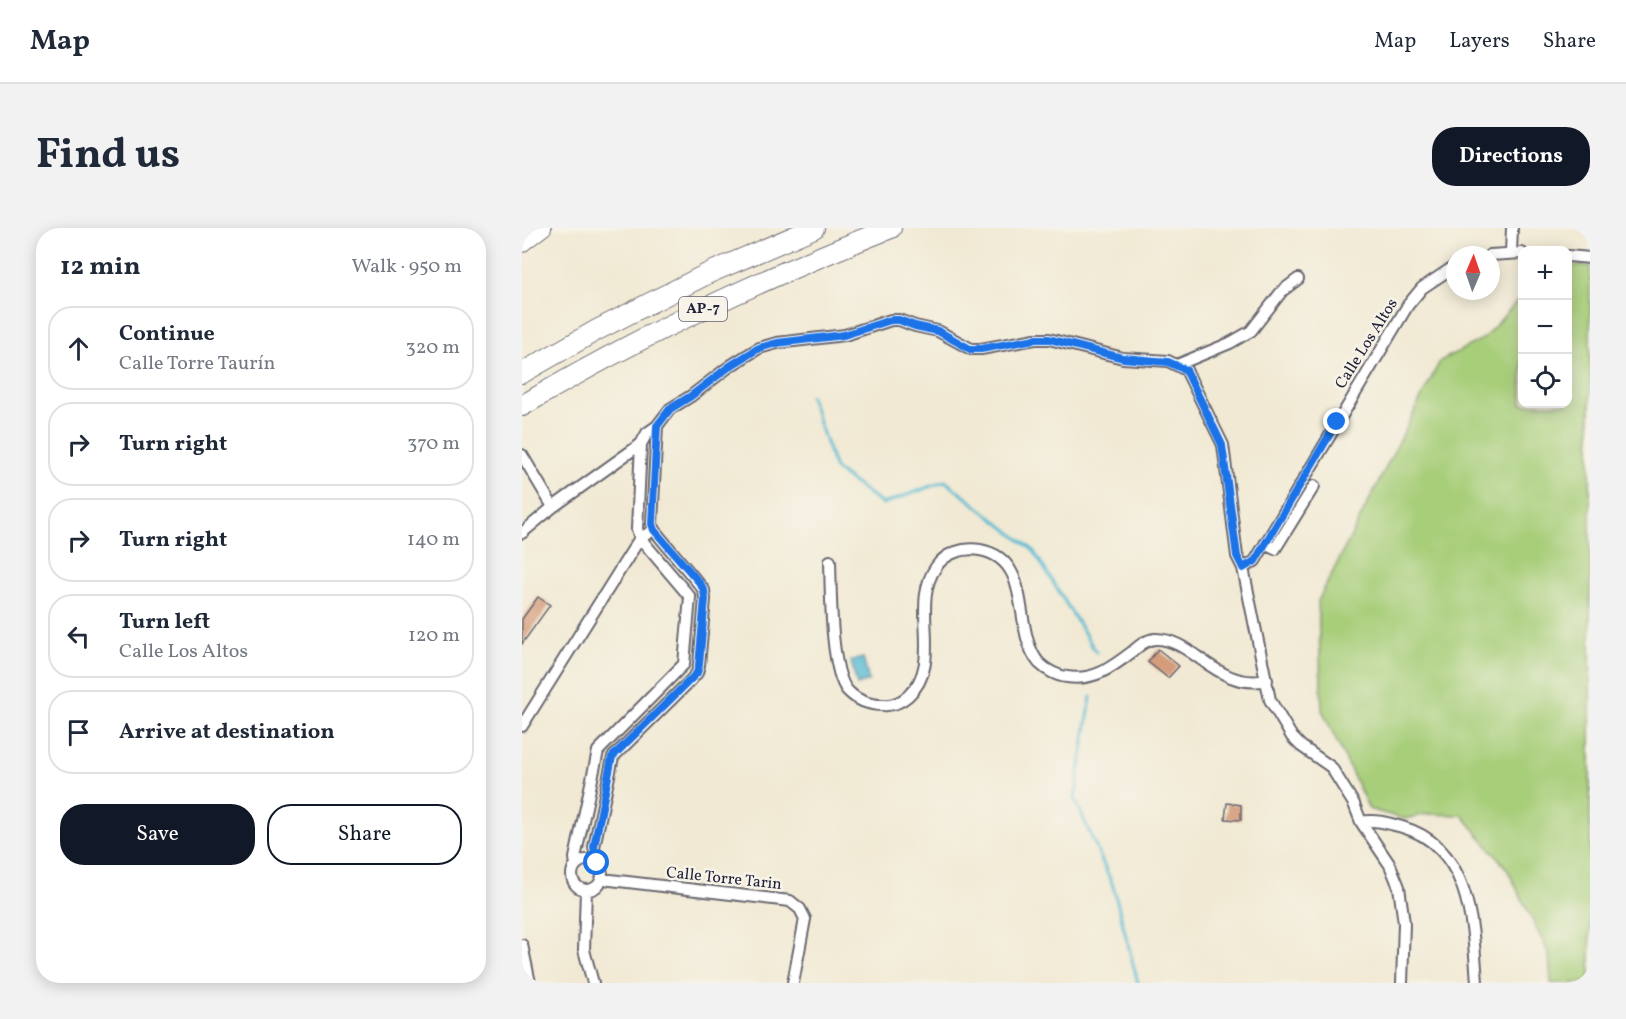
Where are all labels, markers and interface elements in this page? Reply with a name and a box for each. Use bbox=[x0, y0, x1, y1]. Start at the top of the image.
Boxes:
text: Map bbox=[30, 22, 90, 61]
text: Map bbox=[1374, 27, 1416, 56]
text: Layers bbox=[1449, 27, 1510, 56]
text: Share bbox=[1543, 27, 1596, 56]
text: Find us bbox=[36, 127, 180, 186]
button: Directions bbox=[1432, 127, 1590, 186]
north arrow bbox=[1446, 246, 1500, 300]
map controls bbox=[1518, 246, 1572, 408]
button: + bbox=[1518, 246, 1572, 300]
text: 12 min bbox=[60, 249, 141, 285]
text: Walk · 950 m bbox=[351, 253, 462, 281]
street label: Calle Los Altos bbox=[1330, 294, 1404, 394]
road number: AP-7 bbox=[679, 297, 727, 321]
button: − bbox=[1518, 300, 1572, 354]
text: Continue bbox=[119, 319, 215, 350]
icon: ahead bbox=[62, 332, 95, 365]
text: 320 m bbox=[405, 334, 460, 362]
text: Calle Torre Taurín bbox=[119, 350, 276, 378]
button: locate bbox=[1518, 354, 1572, 408]
route end bbox=[1323, 408, 1349, 434]
icon: right bbox=[62, 428, 95, 461]
text: Turn right bbox=[119, 429, 227, 460]
text: 370 m bbox=[407, 430, 460, 458]
icon: right bbox=[62, 524, 95, 557]
text: Turn right bbox=[119, 525, 227, 556]
text: 140 m bbox=[407, 526, 460, 554]
text: Turn left bbox=[119, 607, 210, 638]
icon: left bbox=[62, 620, 95, 653]
text: 120 m bbox=[408, 622, 460, 650]
text: Calle Los Altos bbox=[119, 638, 248, 666]
icon: arrive bbox=[62, 716, 95, 749]
text: Arrive at destination bbox=[119, 717, 335, 748]
button: Save bbox=[60, 804, 255, 865]
button: Share bbox=[267, 804, 462, 865]
route start bbox=[583, 849, 609, 875]
street label: Calle Torre Tarin bbox=[665, 862, 783, 896]

